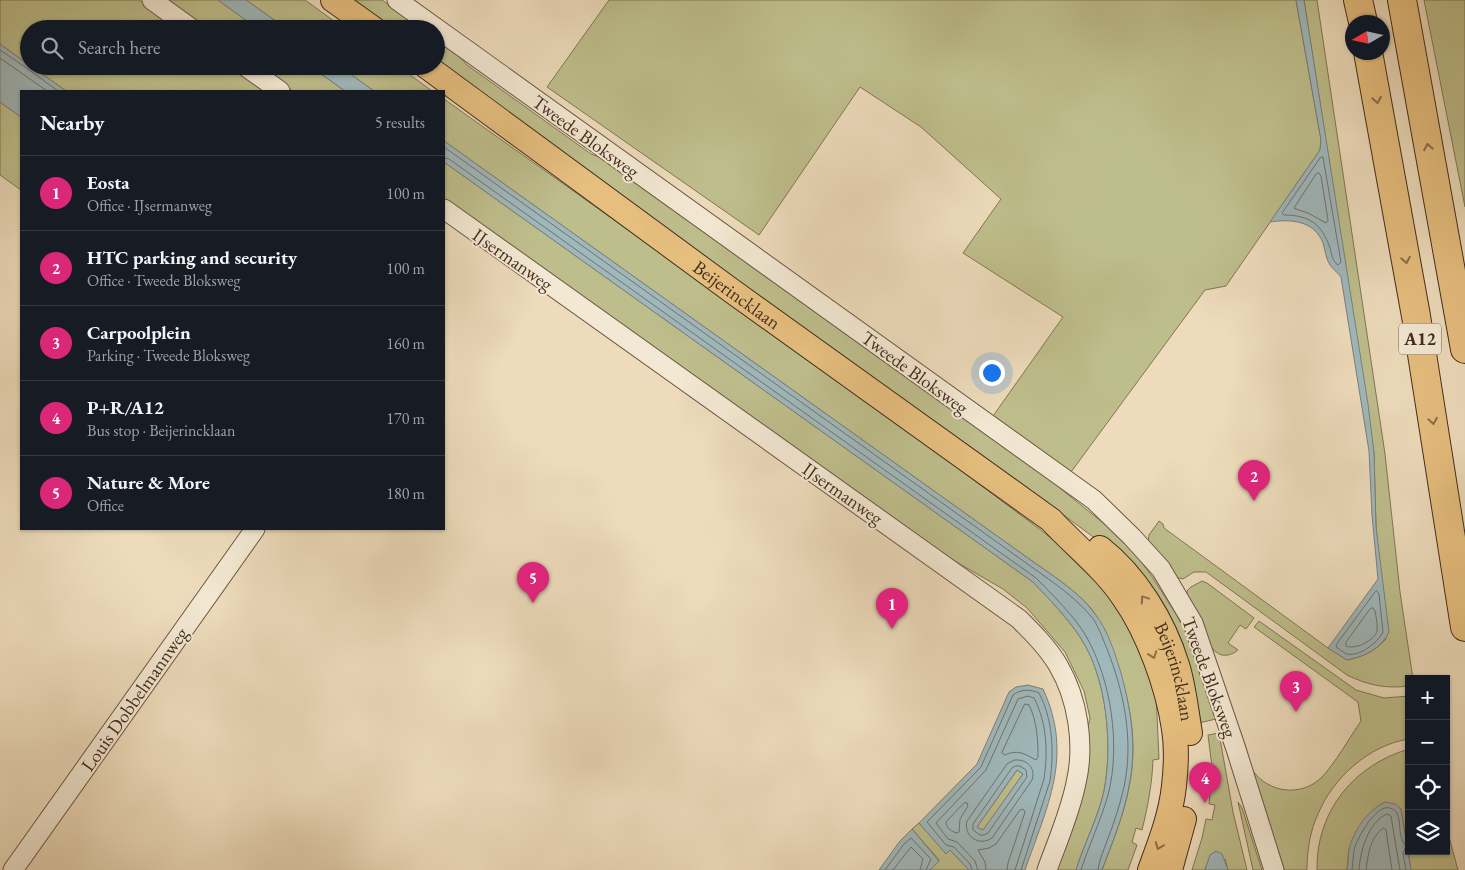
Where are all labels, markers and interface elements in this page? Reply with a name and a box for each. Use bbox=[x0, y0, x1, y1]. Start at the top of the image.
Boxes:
north arrow bbox=[1345, 15, 1390, 60]
search box bbox=[20, 20, 445, 75]
icon: search bbox=[38, 34, 66, 62]
text: Search here bbox=[78, 35, 160, 60]
street label: Tweede Bloksweg bbox=[527, 89, 645, 184]
one-way arrow bbox=[1371, 96, 1381, 105]
text: Nearby bbox=[40, 109, 104, 136]
text: 5 results bbox=[375, 112, 425, 133]
one-way arrow bbox=[1424, 142, 1434, 151]
text: Eosta bbox=[87, 170, 130, 195]
text: 1 bbox=[52, 183, 60, 204]
text: 100 m bbox=[386, 183, 425, 204]
text: Office · IJsermanweg bbox=[87, 195, 212, 216]
street label: IJsermanweg bbox=[467, 223, 559, 297]
text: HTC parking and security bbox=[87, 245, 297, 270]
street label: Beijerincklaan bbox=[688, 255, 786, 335]
one-way arrow bbox=[1400, 256, 1410, 265]
text: 2 bbox=[52, 258, 60, 279]
text: 100 m bbox=[386, 258, 425, 279]
text: Office · Tweede Bloksweg bbox=[87, 270, 240, 291]
text: Carpoolplein bbox=[87, 320, 191, 345]
road number: A12 bbox=[1399, 324, 1441, 354]
street label: Tweede Bloksweg bbox=[856, 325, 974, 420]
text: 3 bbox=[52, 333, 60, 354]
text: 160 m bbox=[386, 333, 425, 354]
text: Parking · Tweede Bloksweg bbox=[87, 345, 250, 366]
your location bbox=[979, 360, 1005, 386]
text: P+R/A12 bbox=[87, 395, 164, 420]
text: 4 bbox=[52, 408, 60, 429]
text: 170 m bbox=[386, 408, 425, 429]
one-way arrow bbox=[1428, 416, 1438, 425]
text: Bus stop · Beijerincklaan bbox=[87, 420, 235, 441]
street label: IJsermanweg bbox=[797, 457, 889, 531]
pin: 2 bbox=[1238, 460, 1270, 501]
text: Nature & More bbox=[87, 470, 210, 495]
text: 5 bbox=[52, 483, 60, 504]
text: 180 m bbox=[386, 483, 425, 504]
text: Office bbox=[87, 495, 124, 516]
pin: 5 bbox=[517, 562, 549, 603]
pin: 1 bbox=[876, 588, 908, 629]
one-way arrow bbox=[1141, 595, 1150, 604]
street label: Tweede Bloksweg bbox=[1176, 613, 1243, 742]
street label: Beijerincklaan bbox=[1148, 618, 1200, 723]
street label: Louis Dobbelmannweg bbox=[75, 622, 194, 776]
one-way arrow bbox=[1147, 650, 1157, 659]
pin: 3 bbox=[1280, 671, 1312, 712]
map controls bbox=[1405, 675, 1450, 855]
button: + bbox=[1405, 675, 1450, 720]
button: − bbox=[1405, 720, 1450, 765]
pin: 4 bbox=[1189, 762, 1221, 803]
button: locate bbox=[1405, 765, 1450, 810]
button: layers bbox=[1405, 810, 1450, 855]
one-way arrow bbox=[1155, 841, 1165, 850]

